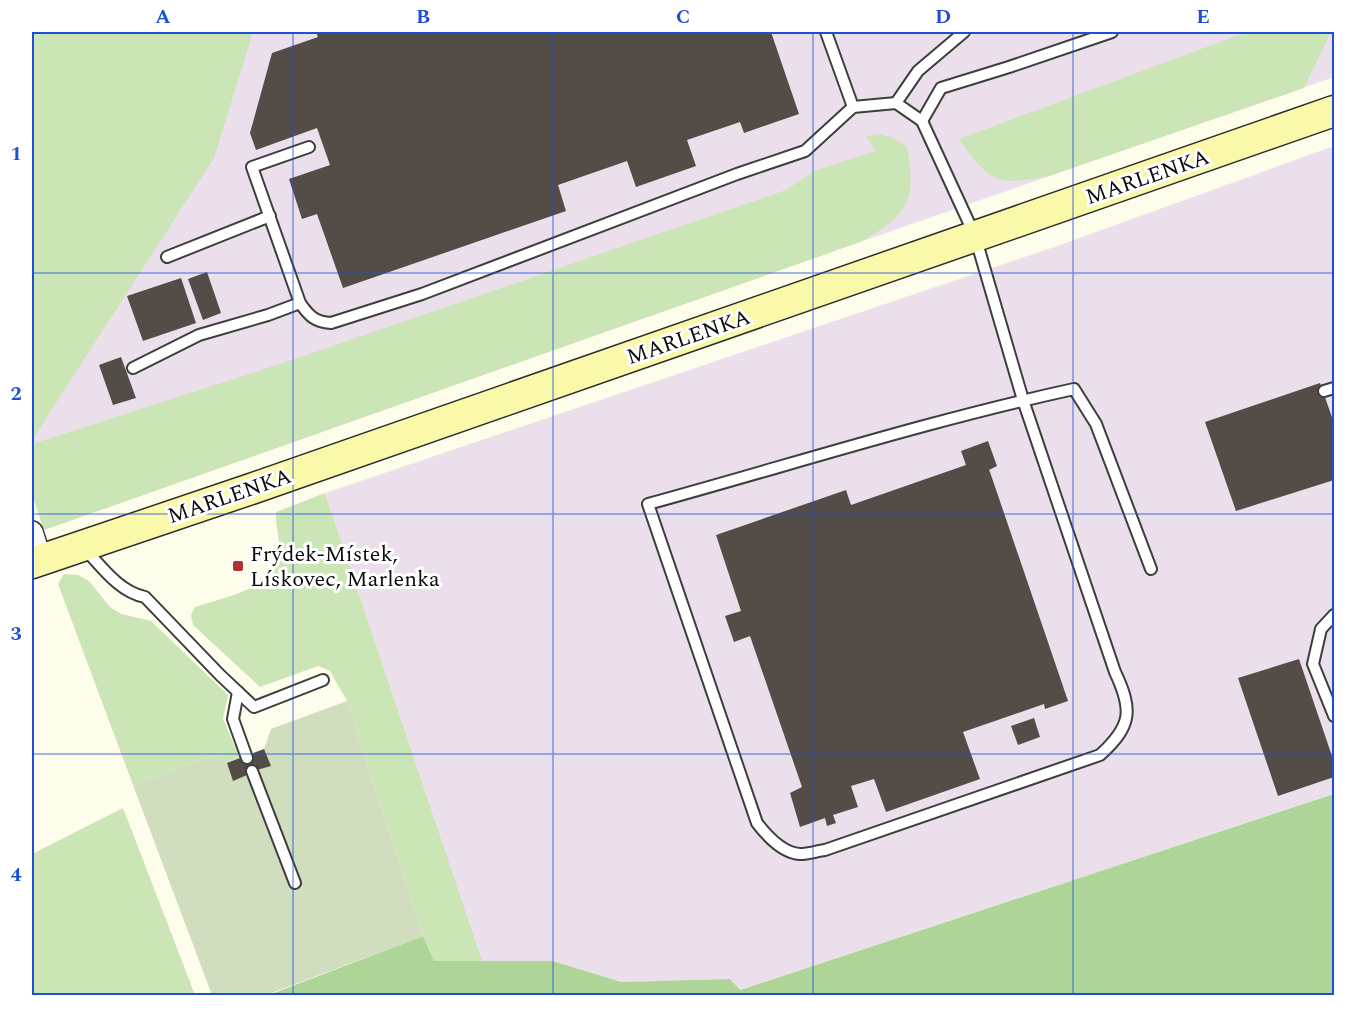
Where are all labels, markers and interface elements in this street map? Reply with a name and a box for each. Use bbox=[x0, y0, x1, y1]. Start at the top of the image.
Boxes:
text: A bbox=[155, 2, 171, 32]
text: B bbox=[416, 2, 430, 32]
text: C bbox=[676, 2, 690, 32]
text: D bbox=[935, 2, 951, 32]
text: E bbox=[1196, 2, 1210, 32]
text: 1 bbox=[10, 139, 22, 169]
street label: MARLENKA bbox=[1081, 141, 1214, 214]
street label: MARLENKA bbox=[622, 301, 755, 374]
text: 2 bbox=[10, 379, 22, 409]
street label: MARLENKA bbox=[163, 460, 296, 533]
place label: Frýdek-Místek, Lískovec, Marlenka bbox=[250, 538, 440, 596]
marker: Frýdek-Místek, Lískovec, Marlenka bbox=[231, 559, 245, 573]
text: 3 bbox=[10, 619, 22, 649]
text: 4 bbox=[10, 860, 22, 890]

